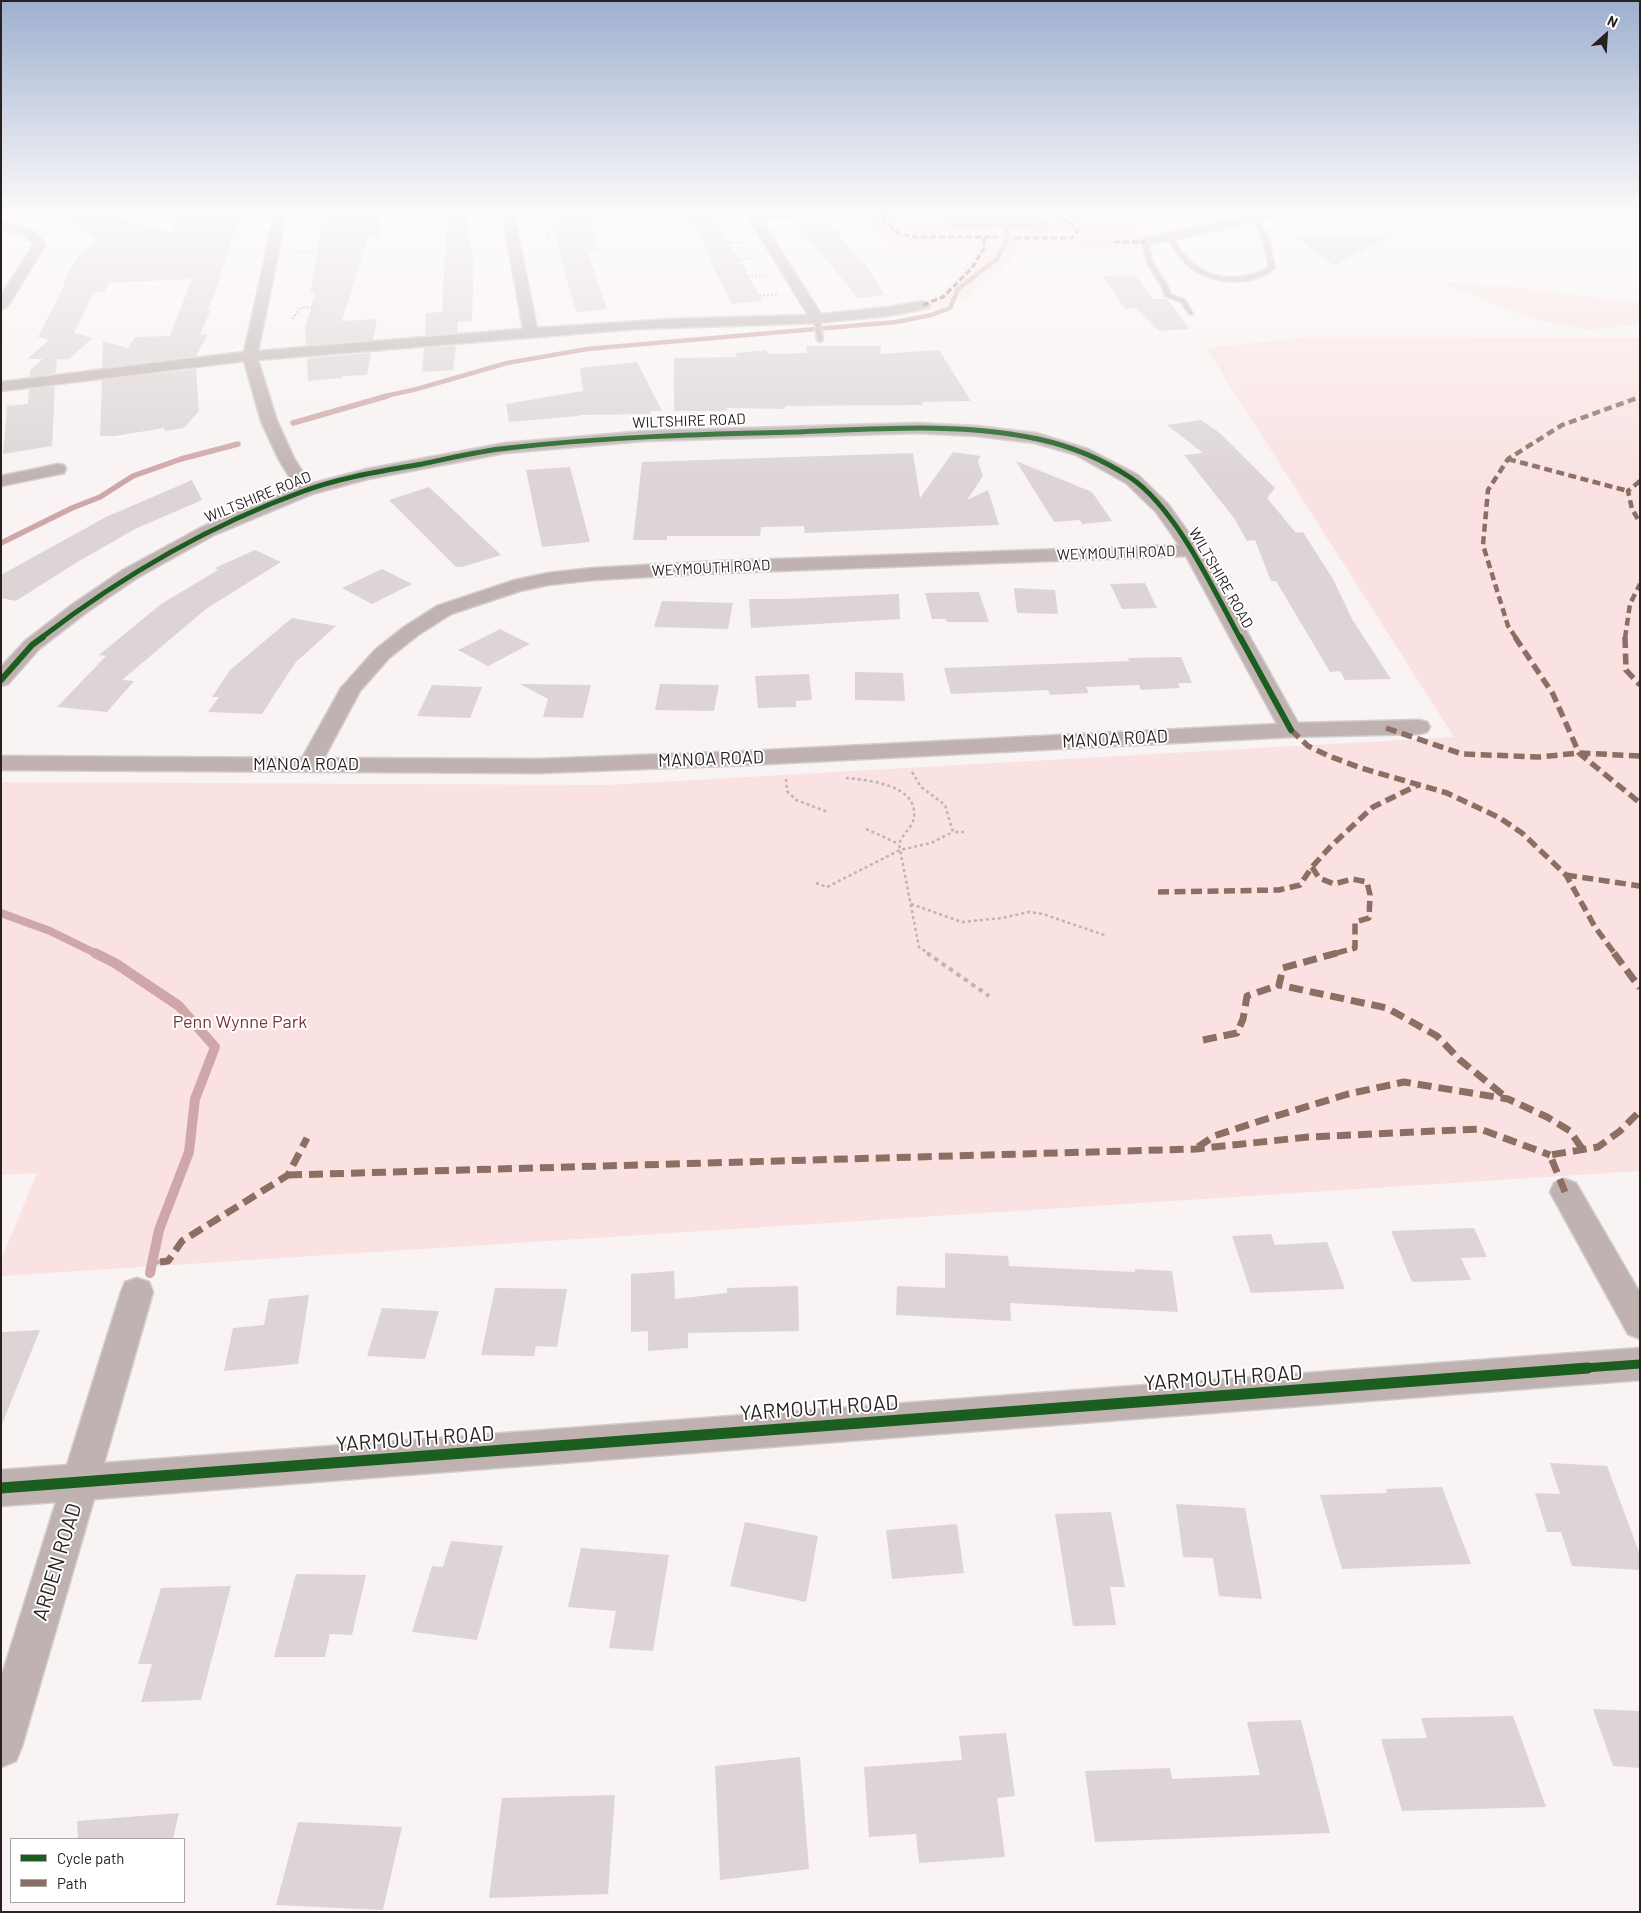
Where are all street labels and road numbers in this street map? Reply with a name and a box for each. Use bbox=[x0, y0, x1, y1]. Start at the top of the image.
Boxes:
street label: WILTSHIRE ROAD bbox=[632, 410, 746, 432]
street label: WILTSHIRE ROAD bbox=[202, 467, 314, 527]
street label: WILTSHIRE ROAD bbox=[1185, 524, 1257, 632]
street label: WEYMOUTH ROAD bbox=[1056, 542, 1176, 564]
street label: WEYMOUTH ROAD bbox=[651, 556, 771, 580]
street label: MANOA ROAD bbox=[1062, 725, 1168, 753]
street label: MANOA ROAD bbox=[658, 746, 764, 772]
street label: MANOA ROAD bbox=[253, 753, 359, 775]
street label: YARMOUTH ROAD bbox=[1143, 1360, 1303, 1396]
street label: YARMOUTH ROAD bbox=[739, 1390, 899, 1426]
street label: YARMOUTH ROAD bbox=[335, 1421, 495, 1457]
street label: ARDEN ROAD bbox=[27, 1500, 87, 1624]

